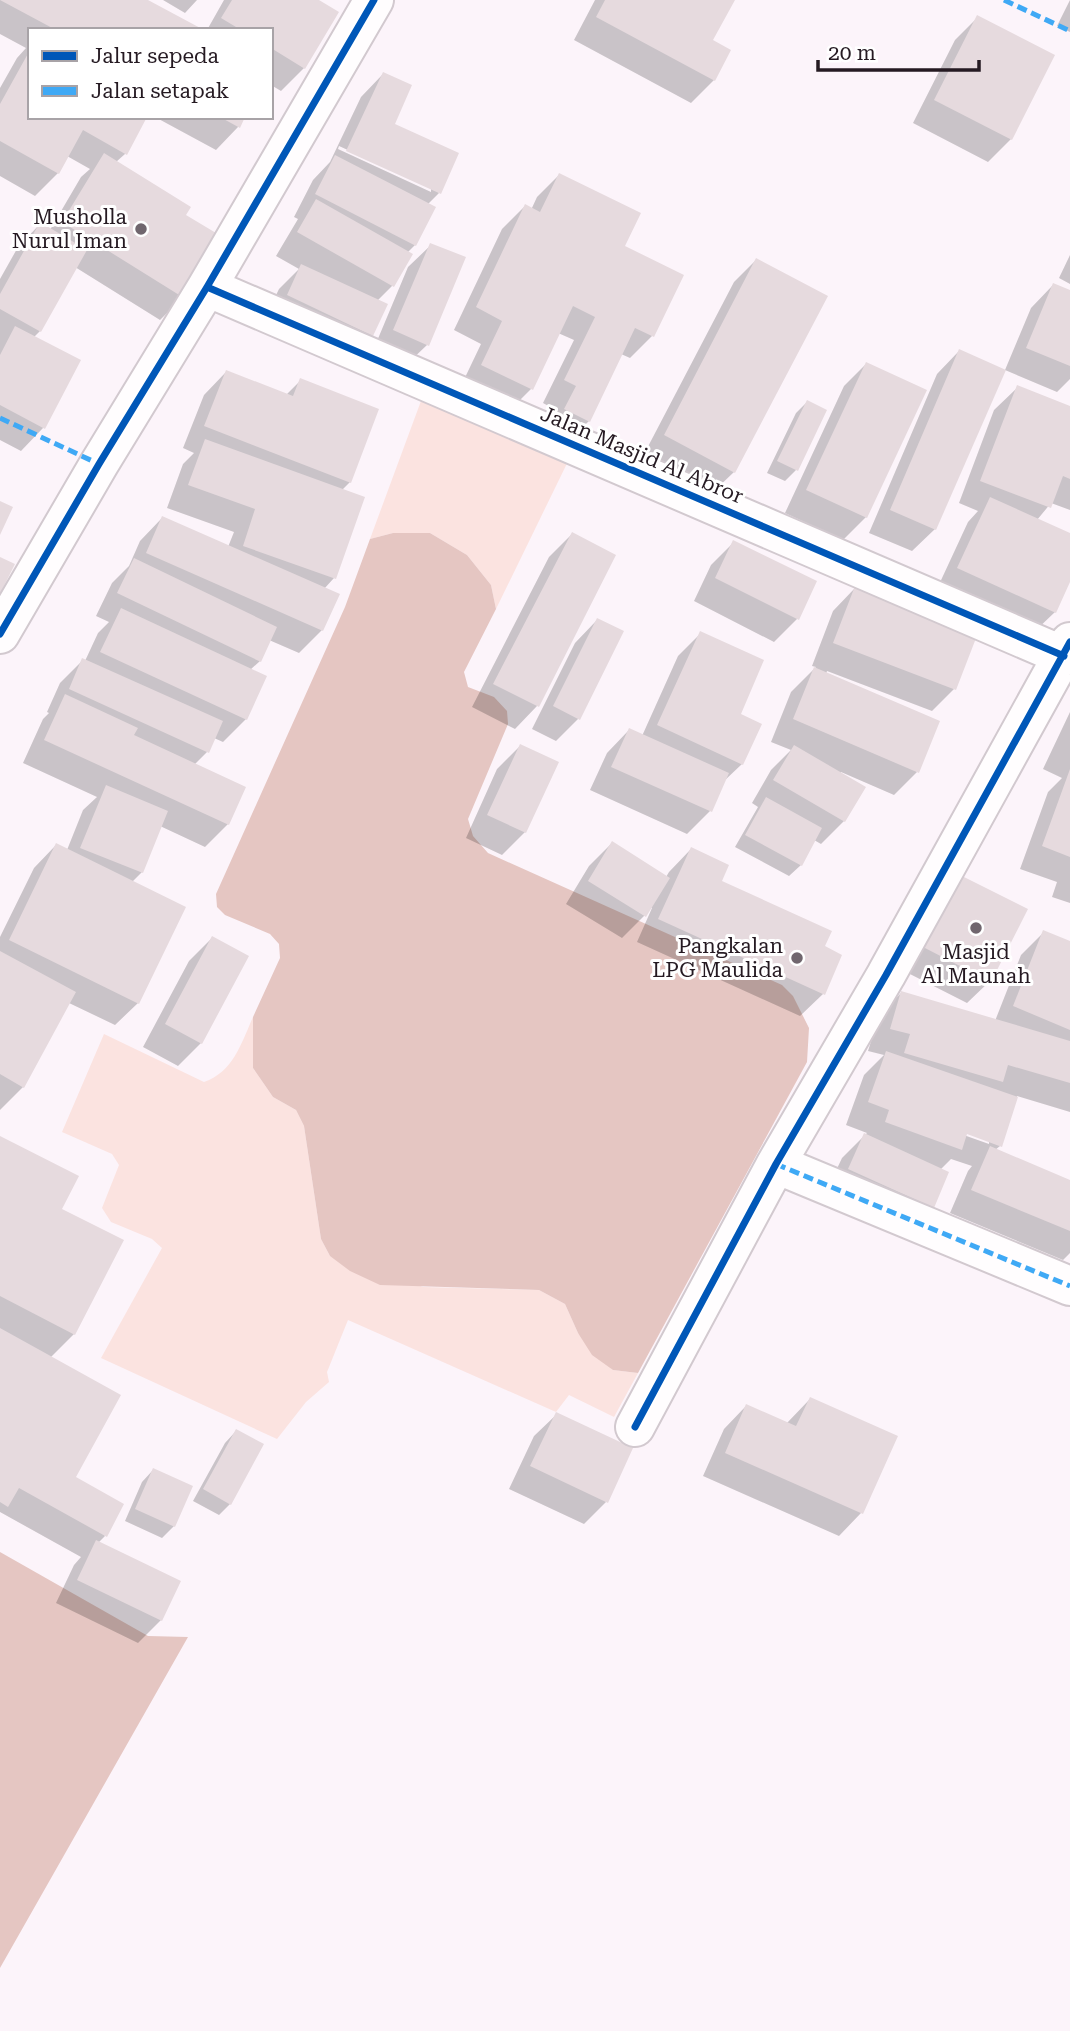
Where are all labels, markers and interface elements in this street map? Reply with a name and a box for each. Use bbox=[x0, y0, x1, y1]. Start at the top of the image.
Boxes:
legend bbox=[28, 28, 273, 119]
scale bar bbox=[818, 28, 979, 72]
text: 20 m bbox=[828, 41, 876, 65]
text: Jalur sepeda bbox=[91, 44, 219, 68]
text: Jalan setapak bbox=[91, 79, 229, 103]
place label: Musholla Nurul Iman bbox=[12, 205, 128, 253]
marker: Musholla Nurul Iman bbox=[133, 221, 149, 237]
street label: Jalan Masjid Al Abror bbox=[537, 401, 747, 509]
marker: Masjid Al Maunah bbox=[968, 920, 984, 936]
place label: Pangkalan LPG Maulida bbox=[652, 934, 784, 982]
place label: Masjid Al Maunah bbox=[921, 940, 1031, 988]
marker: Pangkalan LPG Maulida bbox=[789, 950, 805, 966]

